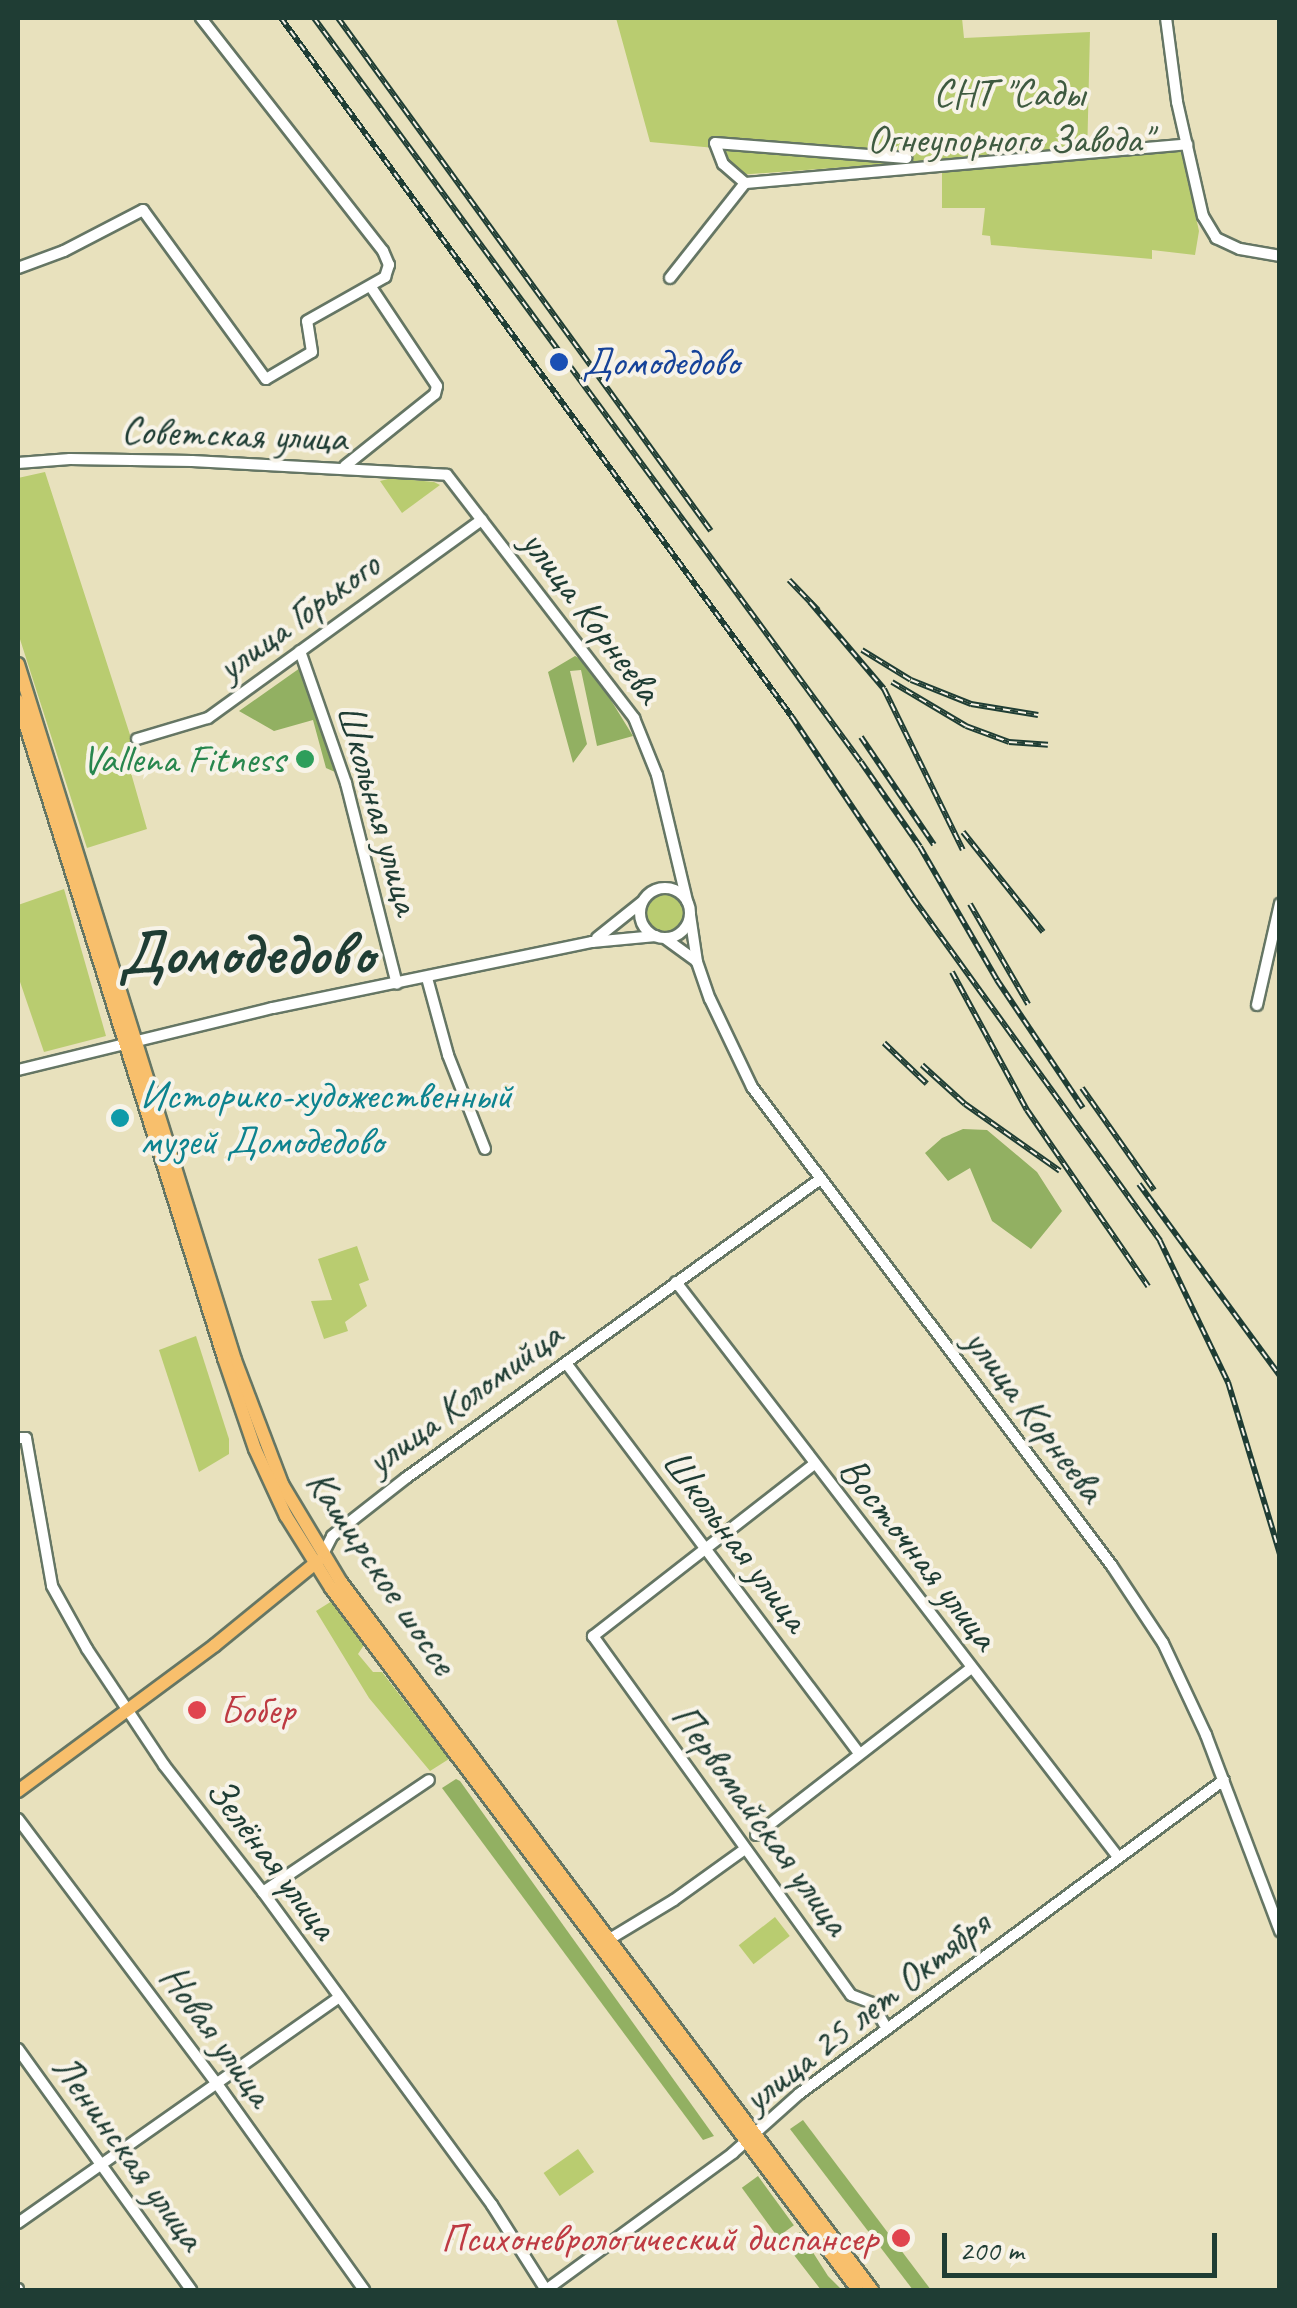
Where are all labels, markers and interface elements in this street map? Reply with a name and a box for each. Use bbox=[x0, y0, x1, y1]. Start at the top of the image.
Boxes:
park label: СНТ "Сады Огнеупорного Завода" bbox=[866, 69, 1152, 163]
place label: Домодедово bbox=[582, 338, 739, 386]
marker: Домодедово bbox=[546, 349, 572, 375]
street label: Советская улица bbox=[119, 406, 349, 462]
street label: улица Корнеева bbox=[511, 520, 673, 712]
street label: улица Горького bbox=[208, 541, 388, 691]
street label: Школьная улица bbox=[326, 698, 432, 920]
place label: Vallena Fitness bbox=[82, 735, 285, 783]
marker: Vallena Fitness bbox=[294, 748, 316, 770]
district label: Домодедово bbox=[118, 917, 374, 989]
place label: Историко-художественный музей Домодедово bbox=[140, 1071, 512, 1165]
marker: Историко-художественный музей Домодедово bbox=[109, 1107, 131, 1129]
street label: улица Коломийца bbox=[355, 1310, 573, 1486]
street label: улица Корнеева bbox=[954, 1319, 1116, 1511]
street label: Школьная улица bbox=[651, 1439, 821, 1641]
street label: Восточная улица bbox=[828, 1446, 1010, 1660]
street label: Каширское шоссе bbox=[295, 1460, 469, 1684]
place label: Бобер bbox=[220, 1686, 295, 1734]
street label: Первомайская улица bbox=[660, 1693, 862, 1945]
marker: Бобер bbox=[184, 1697, 210, 1723]
street label: Зелёная улица bbox=[194, 1766, 350, 1950]
street label: улица 25 лет Октября bbox=[731, 1898, 1001, 2124]
street label: Новая улица bbox=[149, 1954, 285, 2116]
street label: Ленинская улица bbox=[41, 2043, 217, 2261]
scale bar bbox=[947, 2213, 1222, 2275]
place label: Психоневрологический диспансер bbox=[441, 2214, 878, 2262]
marker: Психоневрологический диспансер bbox=[888, 2225, 914, 2251]
text: 200 m bbox=[959, 2231, 1024, 2269]

